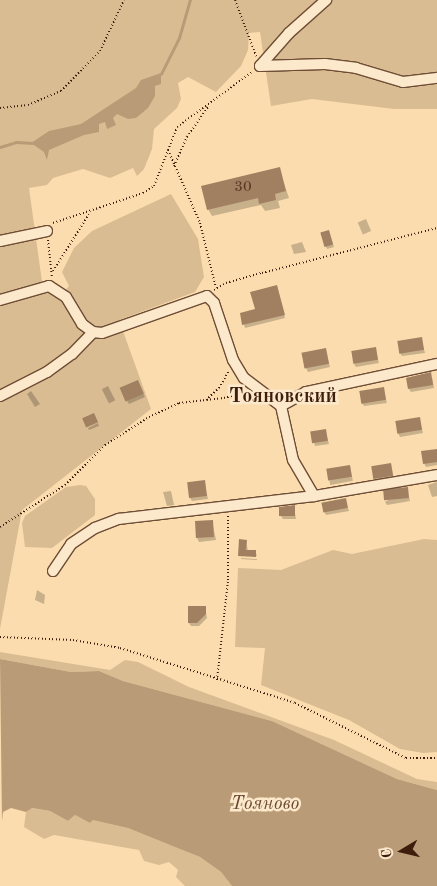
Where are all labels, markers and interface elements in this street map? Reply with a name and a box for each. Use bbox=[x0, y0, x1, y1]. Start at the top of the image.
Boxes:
house number: 30 bbox=[234, 179, 252, 197]
district label: Тояновский bbox=[229, 385, 337, 409]
water label: Тояново bbox=[231, 794, 299, 816]
north arrow bbox=[377, 826, 427, 876]
text: С bbox=[380, 848, 395, 859]

